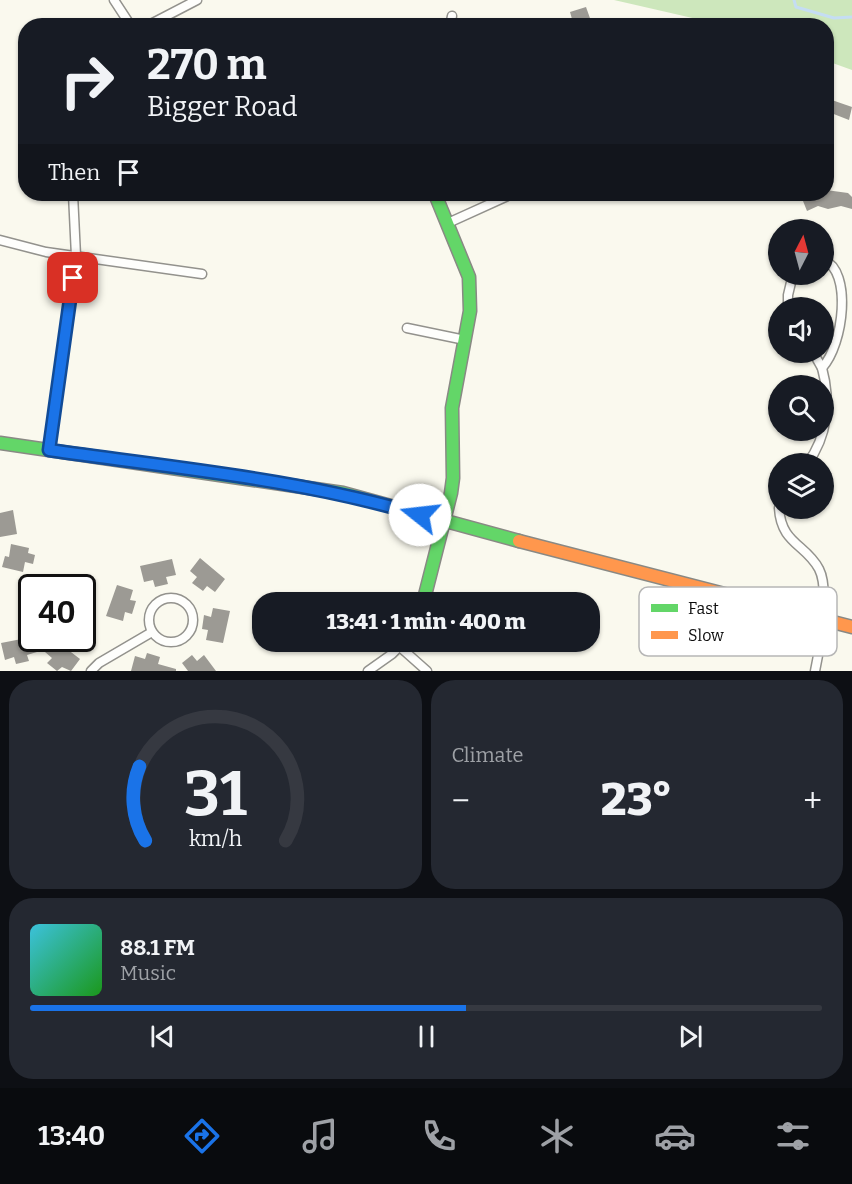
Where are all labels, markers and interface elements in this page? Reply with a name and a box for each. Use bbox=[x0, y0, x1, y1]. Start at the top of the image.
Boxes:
text: 270 m bbox=[147, 40, 267, 90]
icon: right bbox=[48, 42, 126, 120]
text: Bigger Road bbox=[147, 91, 298, 123]
icon: arrive bbox=[112, 156, 145, 189]
text: Then bbox=[48, 159, 100, 186]
north arrow bbox=[768, 219, 834, 285]
map controls bbox=[768, 219, 834, 519]
pin bbox=[47, 252, 98, 303]
icon: arrive bbox=[56, 261, 89, 294]
button: sound bbox=[768, 297, 834, 363]
button: search bbox=[768, 375, 834, 441]
button: layers bbox=[768, 453, 834, 519]
position arrow bbox=[388, 483, 452, 547]
speed limit sign: 40 bbox=[18, 574, 96, 652]
legend bbox=[639, 587, 837, 656]
text: Fast bbox=[688, 599, 719, 618]
text: 13:41 · 1 min · 400 m bbox=[326, 608, 526, 635]
text: Slow bbox=[688, 626, 724, 645]
text: Climate bbox=[452, 743, 523, 767]
text: 31 bbox=[184, 757, 247, 832]
text: 23° bbox=[601, 773, 672, 827]
text: − bbox=[452, 781, 470, 821]
text: + bbox=[803, 781, 822, 821]
text: km/h bbox=[189, 827, 242, 853]
text: 88.1 FM bbox=[120, 934, 195, 961]
text: Music bbox=[120, 961, 176, 985]
icon: previous bbox=[146, 1020, 179, 1053]
icon: pause bbox=[410, 1020, 443, 1053]
icon: next bbox=[674, 1020, 707, 1053]
icon: directions bbox=[181, 1115, 223, 1157]
icon: music bbox=[299, 1115, 341, 1157]
icon: phone bbox=[418, 1115, 460, 1157]
icon: climate bbox=[536, 1115, 578, 1157]
icon: car bbox=[654, 1115, 696, 1157]
icon: filters bbox=[772, 1115, 814, 1157]
text: 13:40 bbox=[38, 1120, 105, 1152]

